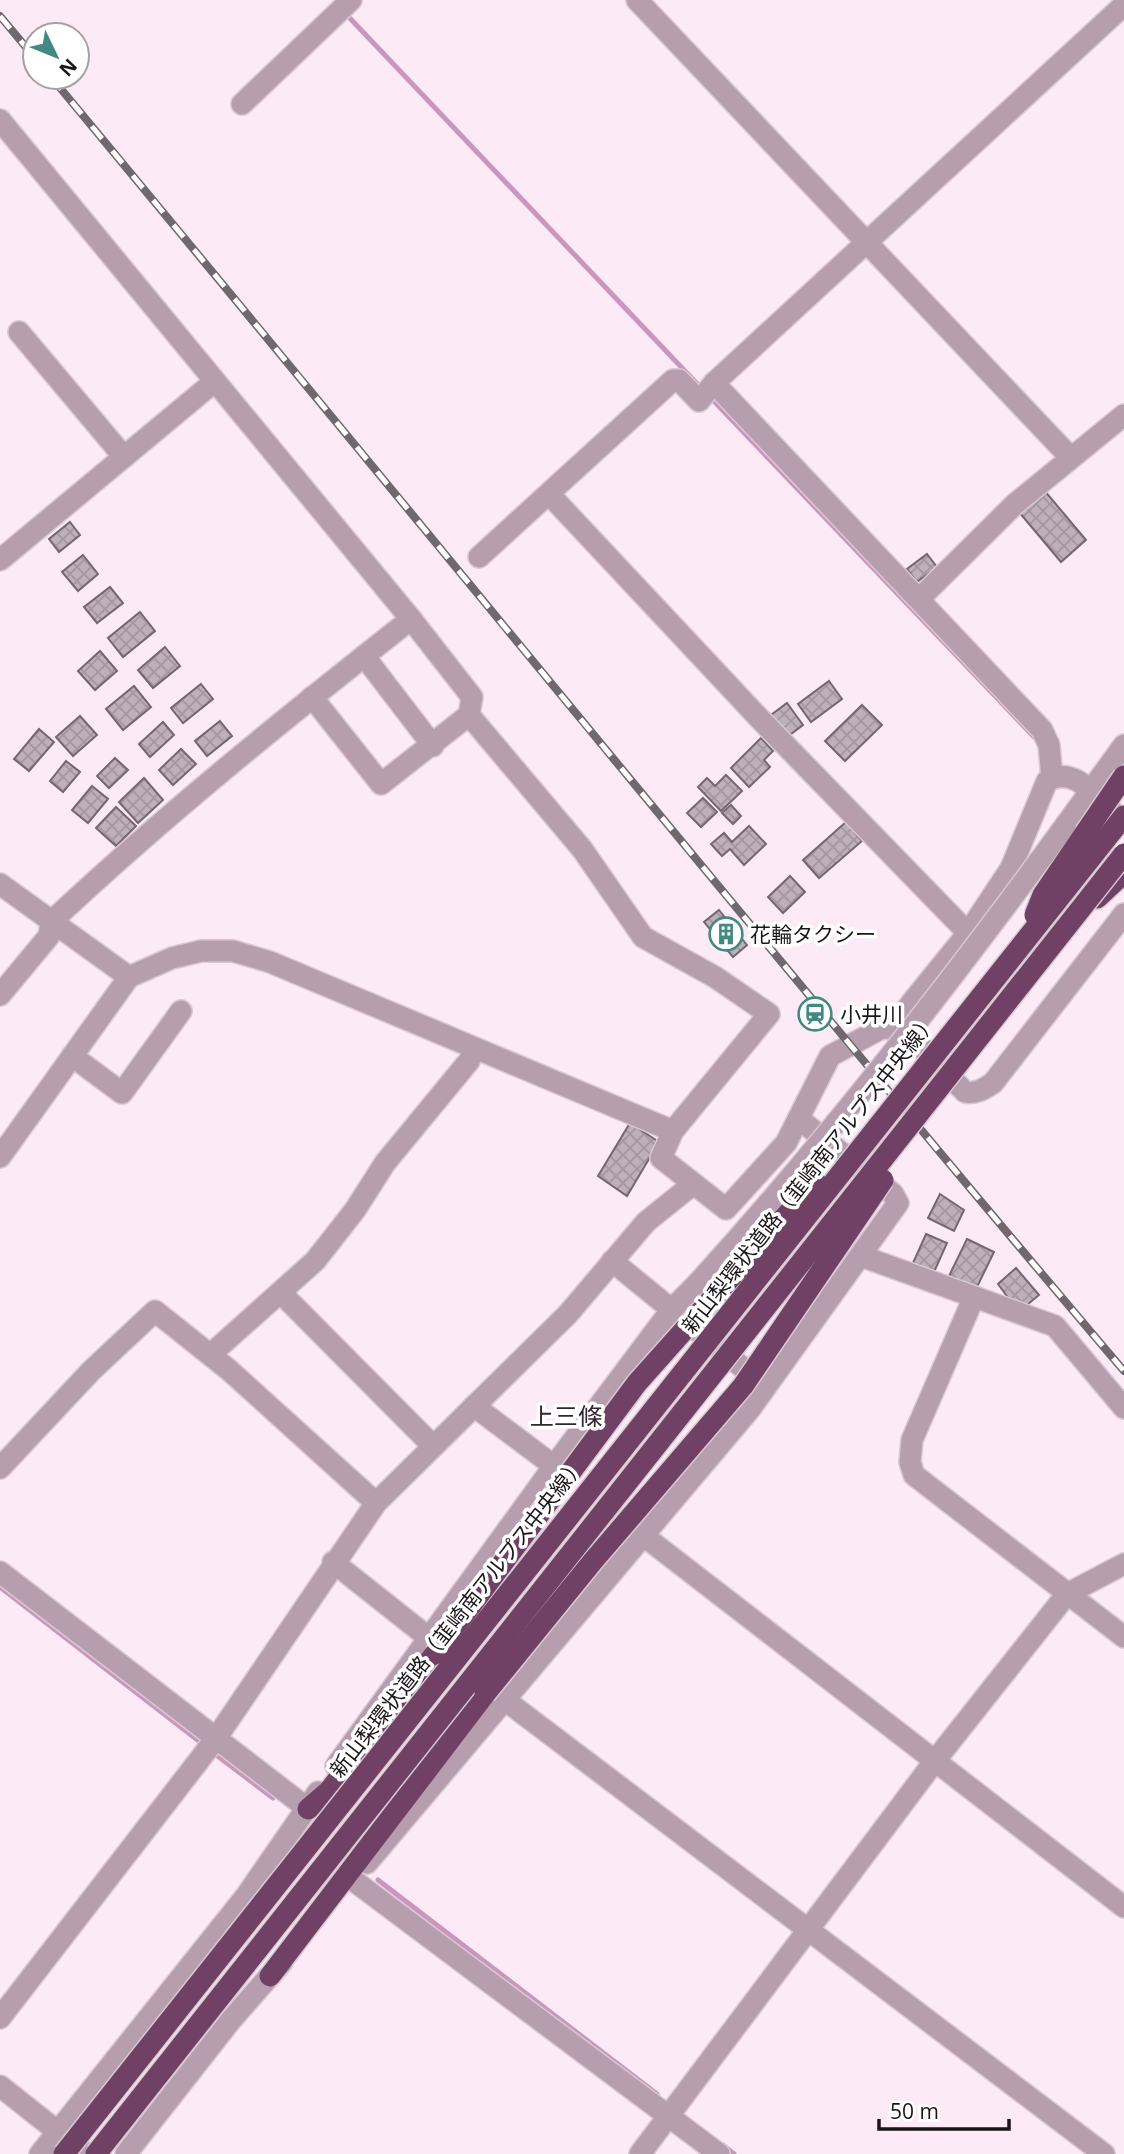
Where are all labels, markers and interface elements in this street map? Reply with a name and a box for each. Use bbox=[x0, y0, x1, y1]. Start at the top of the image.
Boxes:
north arrow bbox=[21, 21, 91, 91]
text: N bbox=[54, 53, 83, 82]
building icon: 花輪タクシー bbox=[707, 915, 745, 953]
place label: 花輪タクシー bbox=[750, 920, 876, 948]
station icon: 小井川 bbox=[796, 995, 834, 1033]
place label: 小井川 bbox=[840, 1000, 903, 1028]
street label: 新山梨環状道路（韮崎南アルプス中央線） bbox=[675, 1007, 943, 1339]
district label: 上三條 bbox=[530, 1399, 602, 1432]
street label: 新山梨環状道路（韮崎南アルプス中央線） bbox=[323, 1451, 591, 1783]
scale bar bbox=[879, 2088, 1009, 2132]
text: 50 m bbox=[890, 2097, 939, 2125]

